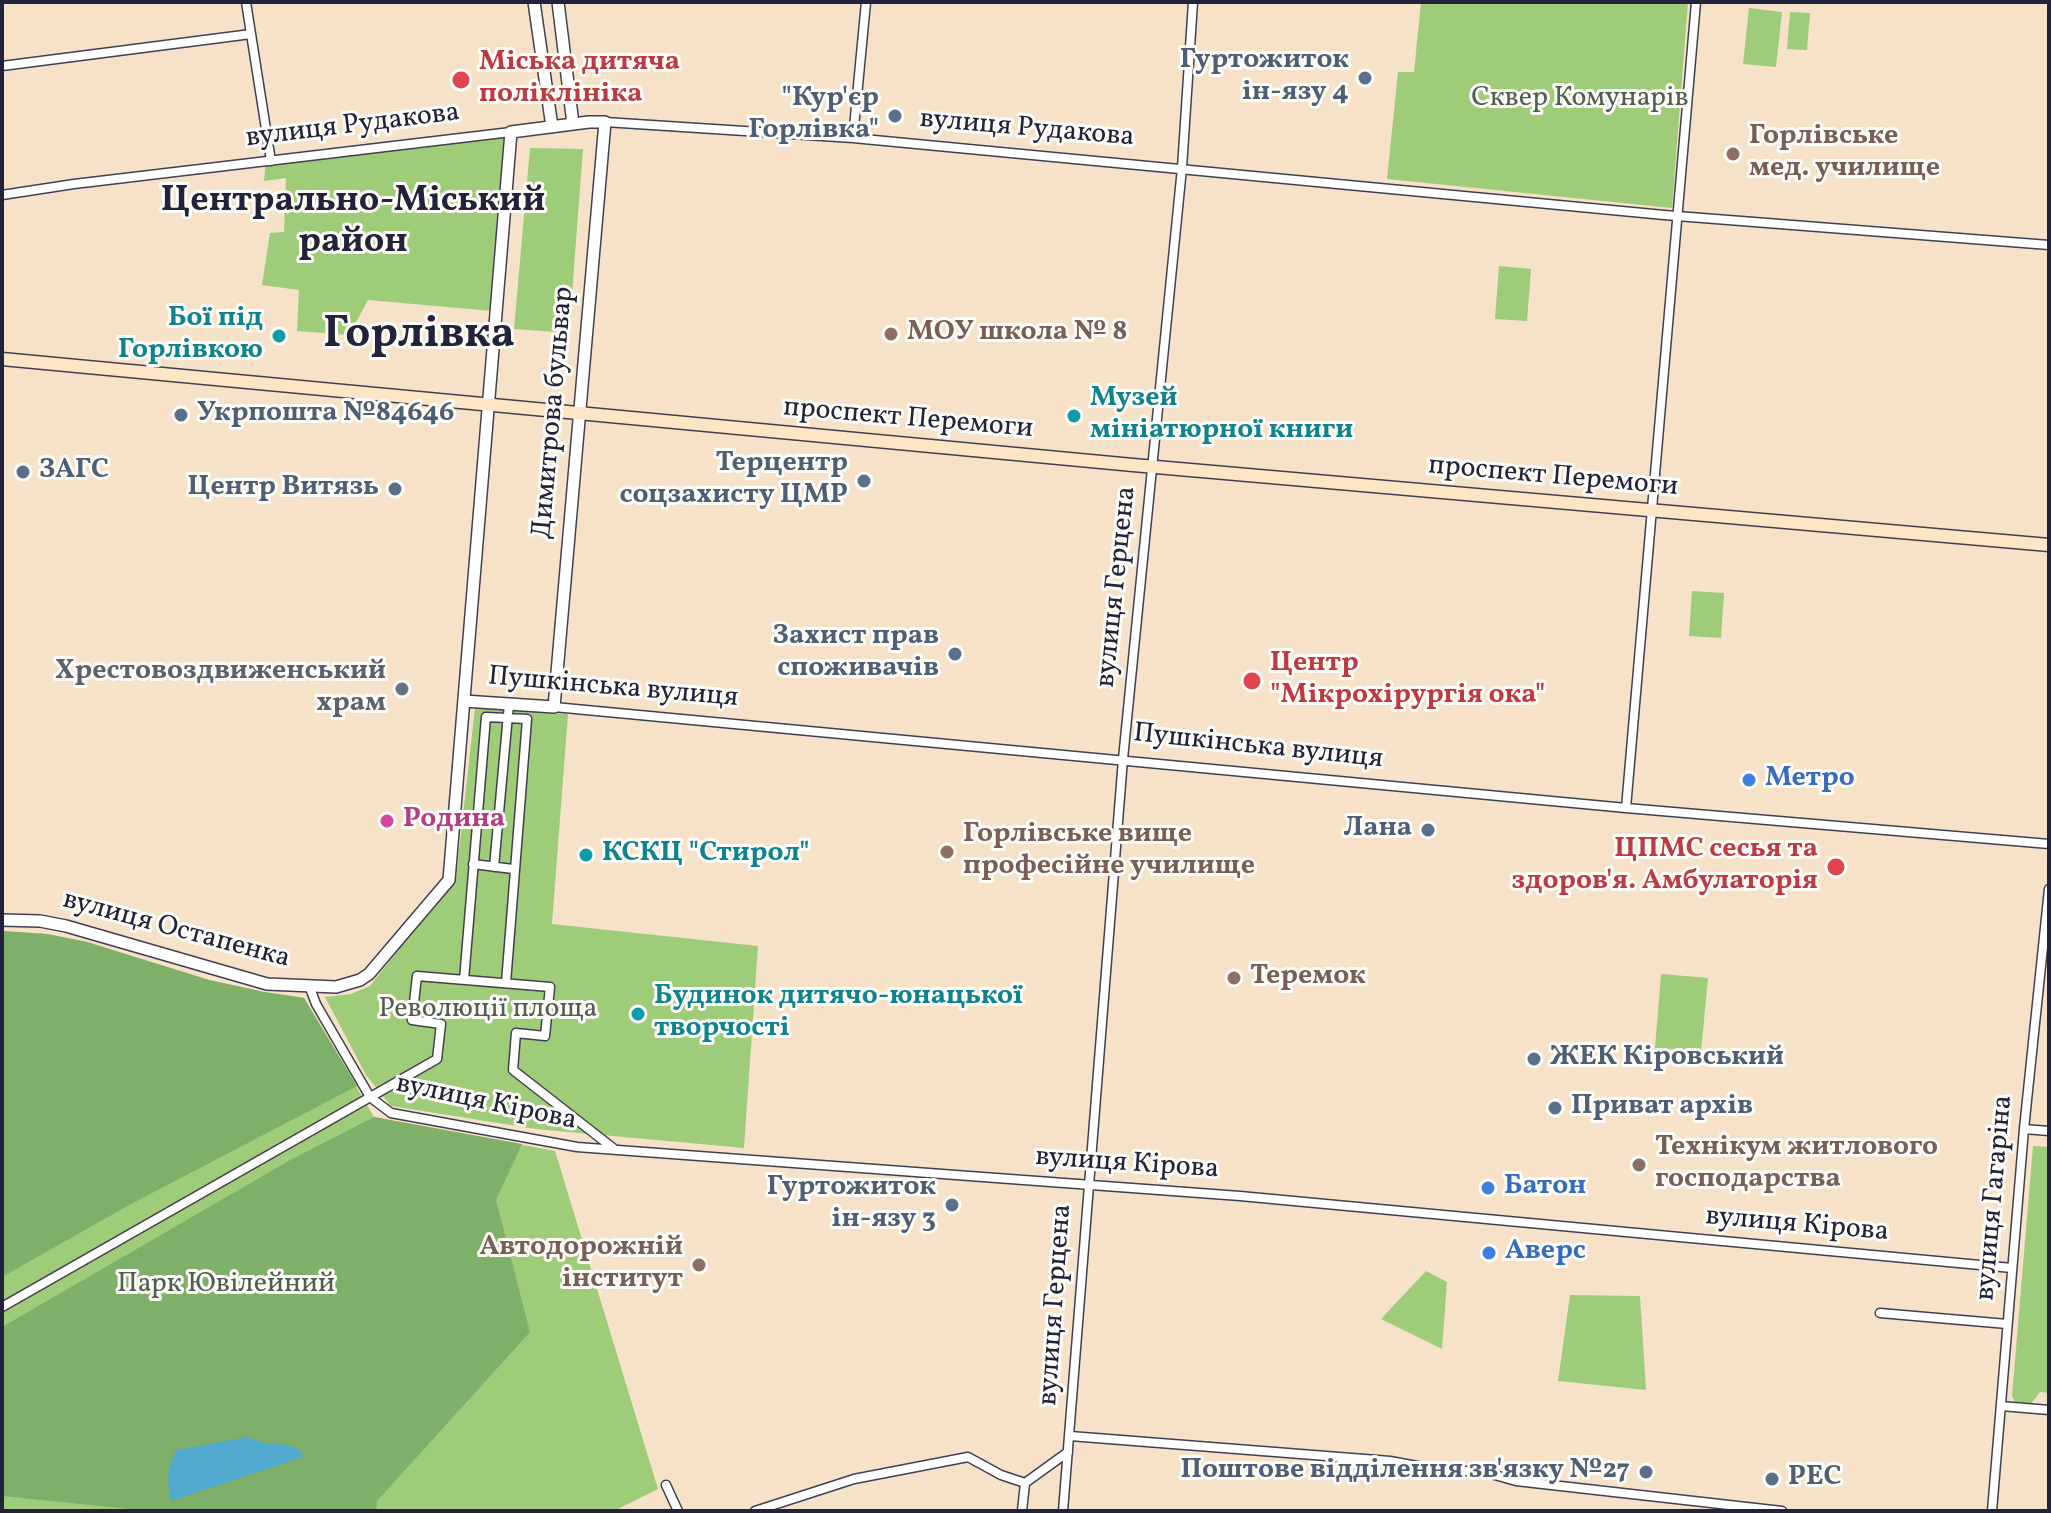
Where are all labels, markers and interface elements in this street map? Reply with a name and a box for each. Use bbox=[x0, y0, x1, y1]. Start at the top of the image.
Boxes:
place label: Гуртожиток ін-язу 4 bbox=[1180, 45, 1349, 111]
place label: Міська дитяча поліклініка bbox=[479, 47, 680, 113]
marker: Міська дитяча поліклініка bbox=[450, 69, 472, 91]
marker: Гуртожиток ін-язу 4 bbox=[1356, 69, 1374, 87]
place label: "Кур'єр Горлівка" bbox=[748, 83, 879, 149]
park label: Сквер Комунарів bbox=[1471, 83, 1689, 117]
street label: вулиця Рудакова bbox=[244, 97, 462, 157]
street label: вулиця Рудакова bbox=[918, 104, 1136, 156]
marker: "Кур'єр Горлівка" bbox=[886, 107, 904, 125]
place label: Горлівське мед. училище bbox=[1749, 121, 1940, 187]
marker: Горлівське мед. училище bbox=[1724, 145, 1742, 163]
district label: Центрально-Міський район bbox=[161, 181, 545, 266]
street label: Димитрова бульвар bbox=[527, 285, 583, 541]
place label: Бої під Горлівкою bbox=[118, 303, 263, 369]
district label: Горлівка bbox=[323, 312, 515, 364]
place label: МОУ школа № 8 bbox=[907, 317, 1127, 351]
marker: МОУ школа № 8 bbox=[882, 325, 900, 343]
marker: Бої під Горлівкою bbox=[270, 327, 288, 345]
place label: Музей мініатюрної книги bbox=[1090, 383, 1353, 449]
street label: проспект Перемоги bbox=[782, 392, 1034, 448]
place label: Укрпошта №84646 bbox=[197, 398, 454, 432]
marker: Укрпошта №84646 bbox=[172, 406, 190, 424]
marker: Музей мініатюрної книги bbox=[1065, 407, 1083, 425]
place label: Терцентр соцзахисту ЦМР bbox=[619, 448, 848, 514]
street label: проспект Перемоги bbox=[1427, 450, 1679, 506]
place label: ЗАГС bbox=[39, 455, 109, 489]
marker: ЗАГС bbox=[14, 463, 32, 481]
place label: Центр Витязь bbox=[187, 472, 379, 506]
marker: Терцентр соцзахисту ЦМР bbox=[855, 472, 873, 490]
marker: Центр Витязь bbox=[386, 480, 404, 498]
street label: вулиця Герцена bbox=[1091, 485, 1145, 689]
place label: Захист прав споживачів bbox=[772, 621, 939, 687]
marker: Захист прав споживачів bbox=[946, 645, 964, 663]
place label: Центр "Мікрохірургія ока" bbox=[1270, 648, 1545, 714]
place label: Хрестовоздвиженський храм bbox=[55, 656, 386, 722]
street label: Пушкінська вулиця bbox=[487, 661, 739, 717]
marker: Центр "Мікрохірургія ока" bbox=[1241, 670, 1263, 692]
marker: Хрестовоздвиженський храм bbox=[393, 680, 411, 698]
street label: Пушкінська вулиця bbox=[1131, 718, 1385, 778]
place label: Метро bbox=[1765, 763, 1855, 797]
marker: Метро bbox=[1740, 771, 1758, 789]
place label: Родина bbox=[403, 804, 505, 838]
marker: Родина bbox=[378, 812, 396, 830]
place label: Лана bbox=[1343, 813, 1412, 847]
place label: Горлівське вище професійне училище bbox=[963, 819, 1255, 885]
marker: Лана bbox=[1419, 821, 1437, 839]
place label: ЦПМС сесья та здоров'я. Амбулаторія bbox=[1512, 834, 1818, 900]
place label: КСКЦ "Стирол" bbox=[602, 838, 810, 872]
marker: Горлівське вище професійне училище bbox=[938, 843, 956, 861]
marker: КСКЦ "Стирол" bbox=[577, 846, 595, 864]
marker: ЦПМС сесья та здоров'я. Амбулаторія bbox=[1825, 856, 1847, 878]
street label: вулиця Остапенка bbox=[59, 885, 293, 977]
place label: Теремок bbox=[1250, 961, 1366, 995]
marker: Теремок bbox=[1225, 969, 1243, 987]
place label: Будинок дитячо-юнацької творчості bbox=[654, 981, 1023, 1047]
park label: Революції площа bbox=[378, 994, 598, 1028]
marker: Будинок дитячо-юнацької творчості bbox=[629, 1005, 647, 1023]
place label: ЖЕК Кіровський bbox=[1550, 1042, 1784, 1076]
marker: ЖЕК Кіровський bbox=[1525, 1050, 1543, 1068]
street label: вулиця Кірова bbox=[393, 1068, 579, 1140]
place label: Приват архів bbox=[1571, 1091, 1753, 1125]
street label: вулиця Гагаріна bbox=[1970, 1094, 2022, 1302]
marker: Приват архів bbox=[1546, 1099, 1564, 1117]
place label: Технікум житлового господарства bbox=[1655, 1132, 1938, 1198]
street label: вулиця Кірова bbox=[1034, 1142, 1220, 1188]
marker: Технікум житлового господарства bbox=[1630, 1156, 1648, 1174]
place label: Батон bbox=[1504, 1171, 1586, 1205]
place label: Гуртожиток ін-язу 3 bbox=[767, 1172, 936, 1238]
marker: Батон bbox=[1479, 1179, 1497, 1197]
marker: Гуртожиток ін-язу 3 bbox=[943, 1196, 961, 1214]
street label: вулиця Кірова bbox=[1704, 1201, 1890, 1251]
street label: вулиця Герцена bbox=[1033, 1203, 1081, 1407]
place label: Автодорожній інститут bbox=[480, 1232, 683, 1298]
place label: Аверс bbox=[1505, 1236, 1586, 1270]
marker: Аверс bbox=[1480, 1244, 1498, 1262]
marker: Автодорожній інститут bbox=[690, 1256, 708, 1274]
park label: Парк Ювілейний bbox=[117, 1269, 335, 1303]
place label: Поштове відділення зв'язку №27 bbox=[1180, 1455, 1630, 1489]
place label: РЕС bbox=[1788, 1462, 1841, 1496]
marker: Поштове відділення зв'язку №27 bbox=[1637, 1463, 1655, 1481]
marker: РЕС bbox=[1763, 1470, 1781, 1488]

